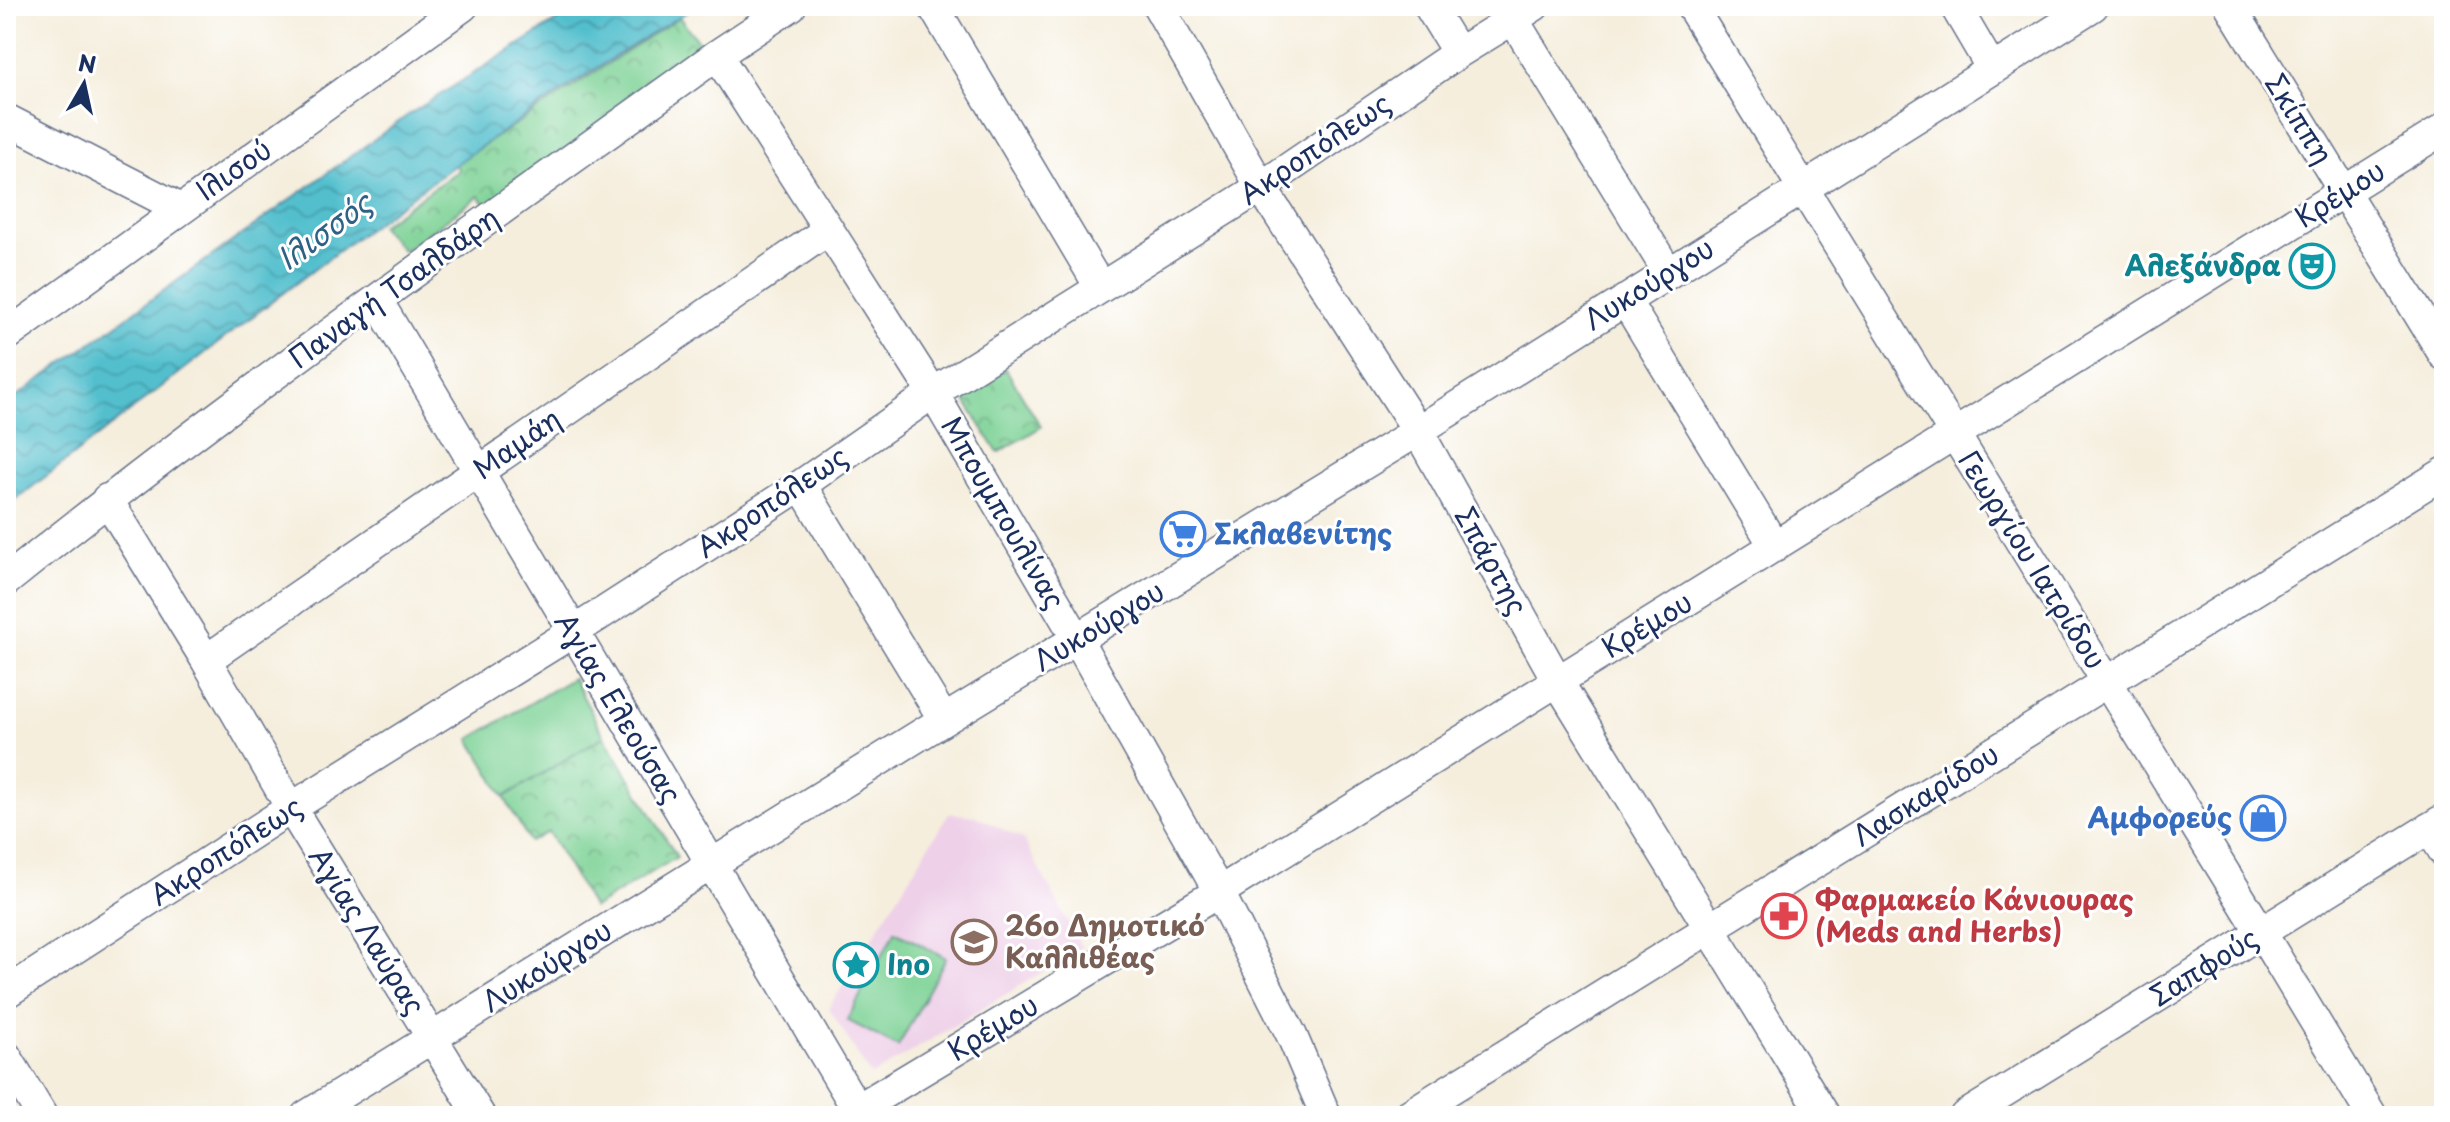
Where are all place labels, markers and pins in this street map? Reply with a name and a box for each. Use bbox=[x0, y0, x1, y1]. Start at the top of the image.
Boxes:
theatre icon: Αλεξάνδρα bbox=[2288, 242, 2336, 290]
place label: Αλεξάνδρα bbox=[2125, 243, 2281, 286]
supermarket icon: Σκλαβενίτης bbox=[1159, 510, 1207, 558]
place label: Σκλαβενίτης bbox=[1214, 511, 1392, 554]
shop icon: Αμφορεύς bbox=[2239, 794, 2287, 842]
place label: Αμφορεύς bbox=[2088, 795, 2232, 838]
place label: Φαρμακείο Κάνιουρας (Meds and Herbs) bbox=[1815, 877, 2134, 952]
pharmacy icon: Φαρμακείο Κάνιουρας (Meds and Herbs) bbox=[1760, 892, 1808, 940]
place label: 26ο Δημοτικό Καλλιθέας bbox=[1005, 903, 1205, 978]
school or university icon: 26ο Δημοτικό Καλλιθέας bbox=[950, 918, 998, 966]
place icon: Ino bbox=[832, 941, 880, 989]
place label: Ino bbox=[887, 942, 930, 985]

